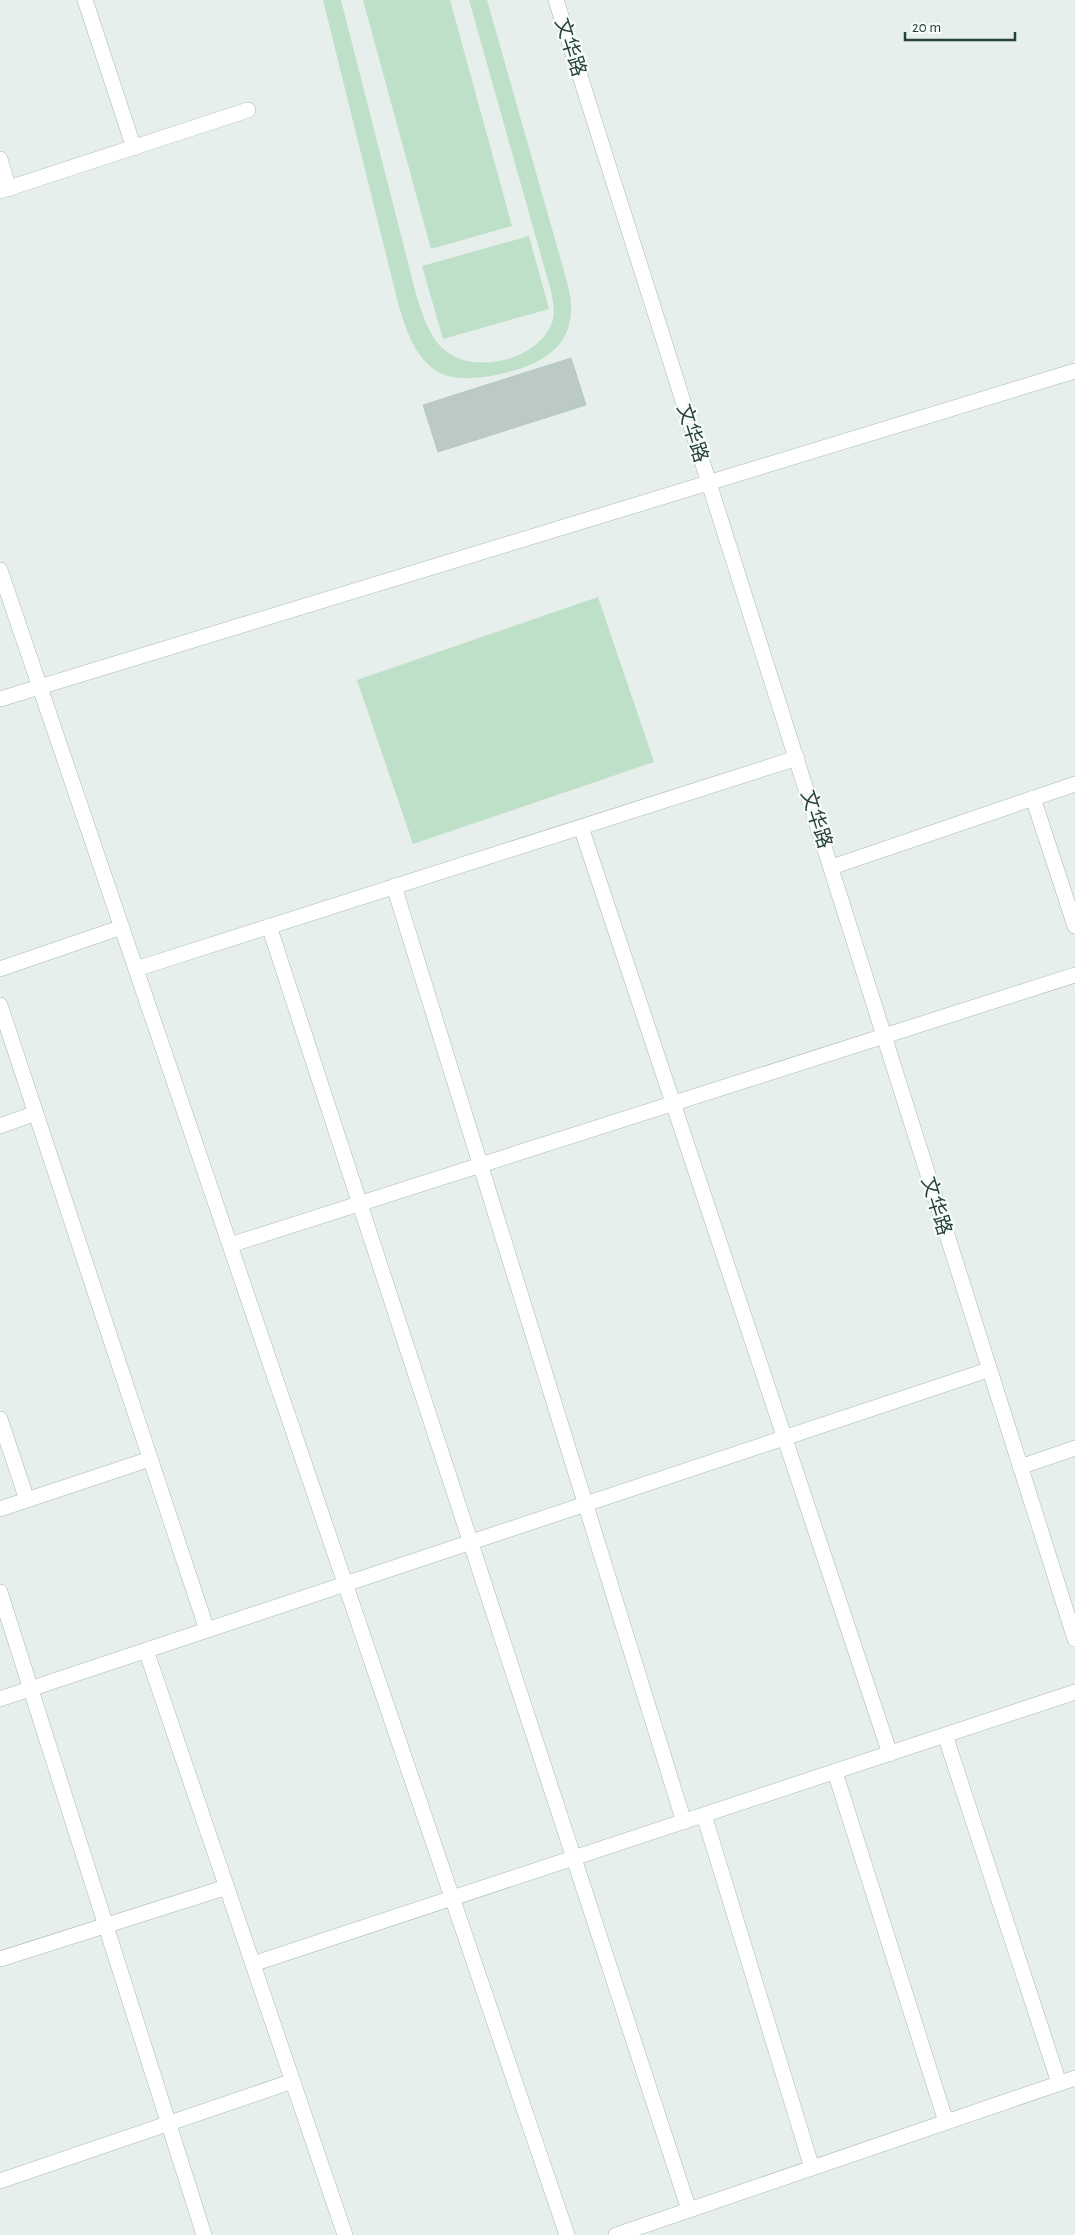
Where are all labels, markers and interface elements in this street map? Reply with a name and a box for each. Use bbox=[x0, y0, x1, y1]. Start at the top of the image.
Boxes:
scale bar bbox=[905, 10, 1015, 42]
street label: 文华路 bbox=[551, 15, 590, 79]
text: 20 m bbox=[912, 20, 941, 35]
street label: 文华路 bbox=[673, 401, 712, 465]
street label: 文华路 bbox=[797, 787, 836, 851]
street label: 文华路 bbox=[918, 1174, 955, 1238]

